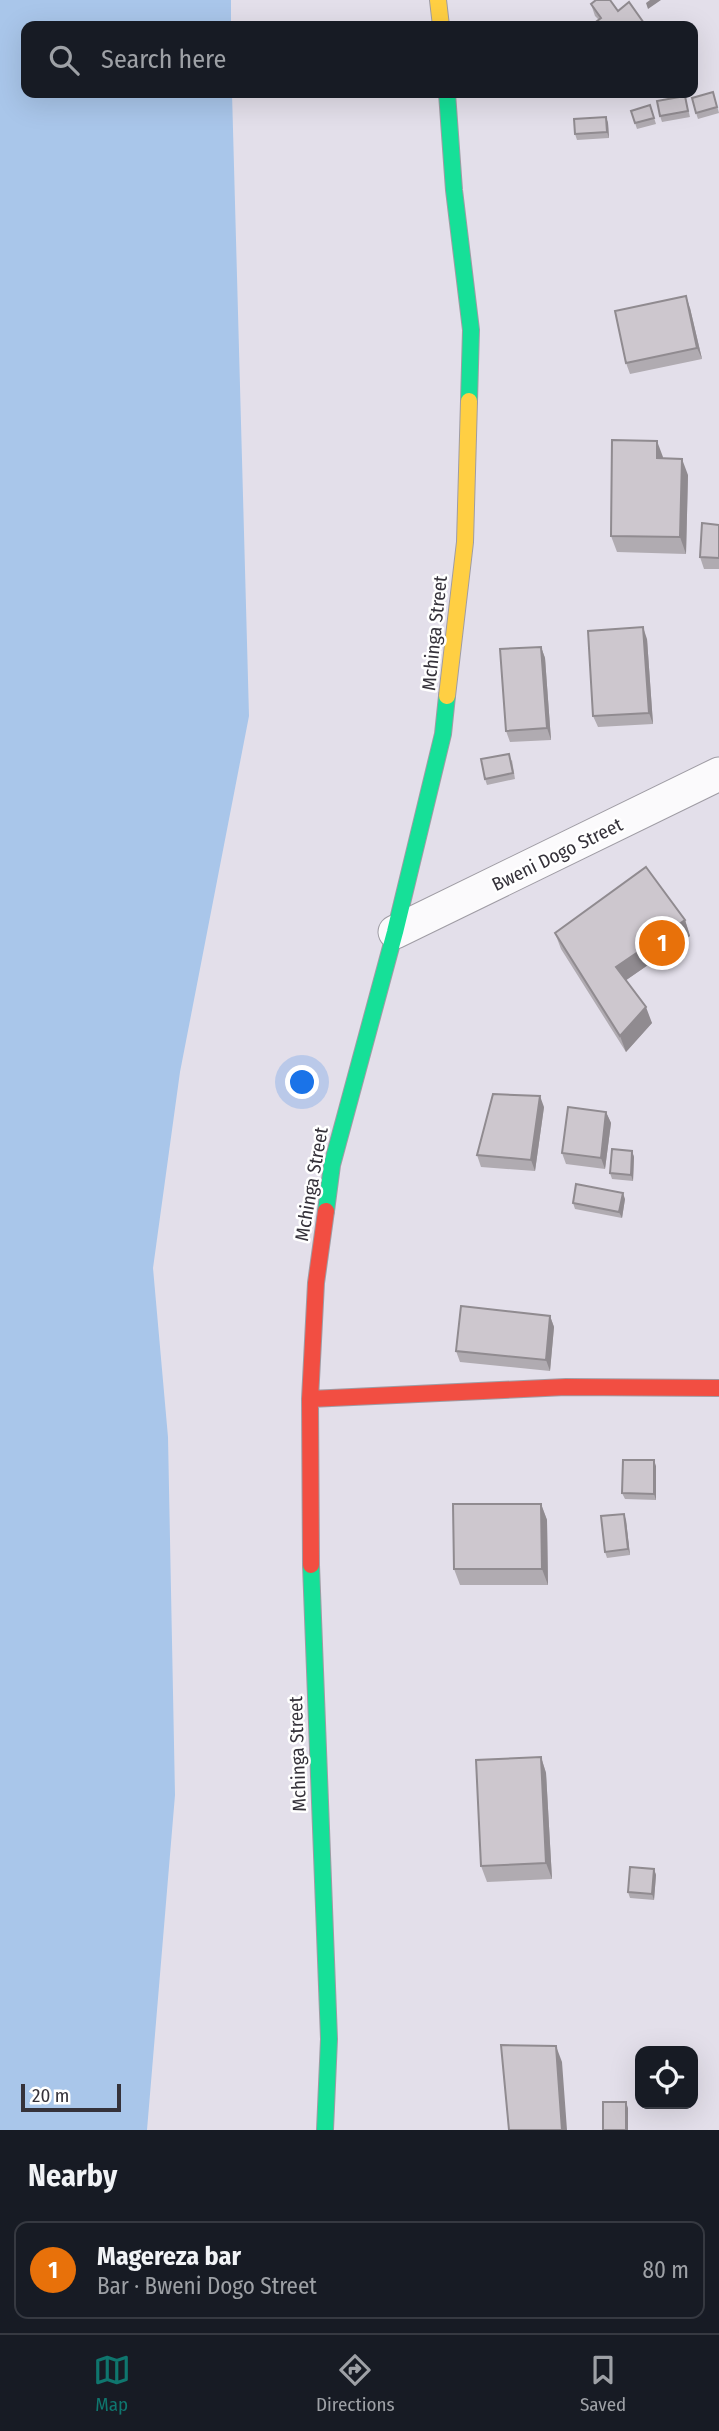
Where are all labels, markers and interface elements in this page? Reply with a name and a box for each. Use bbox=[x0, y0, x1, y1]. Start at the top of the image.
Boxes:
search box bbox=[21, 21, 698, 98]
icon: search bbox=[45, 41, 83, 79]
text: Search here bbox=[101, 44, 226, 75]
street label: Mchinga Street bbox=[417, 574, 452, 692]
street label: Bweni Dogo Street bbox=[488, 813, 627, 896]
pin: 1 bbox=[639, 917, 685, 969]
your location bbox=[285, 1065, 319, 1099]
street label: Mchinga Street bbox=[290, 1124, 333, 1243]
street label: Mchinga Street bbox=[284, 1695, 311, 1812]
map controls bbox=[635, 2046, 698, 2109]
button: locate bbox=[635, 2046, 698, 2109]
scale bar bbox=[21, 2081, 121, 2113]
text: 20 m bbox=[32, 2084, 69, 2107]
text: Nearby bbox=[28, 2158, 117, 2194]
text: Magereza bar bbox=[97, 2241, 241, 2272]
text: 1 bbox=[48, 2256, 58, 2284]
text: 80 m bbox=[642, 2256, 689, 2284]
text: Bar · Bweni Dogo Street bbox=[97, 2272, 317, 2300]
tab: Map bbox=[93, 2351, 131, 2416]
tab: Directions bbox=[316, 2351, 395, 2416]
tab: Saved bbox=[580, 2351, 626, 2416]

